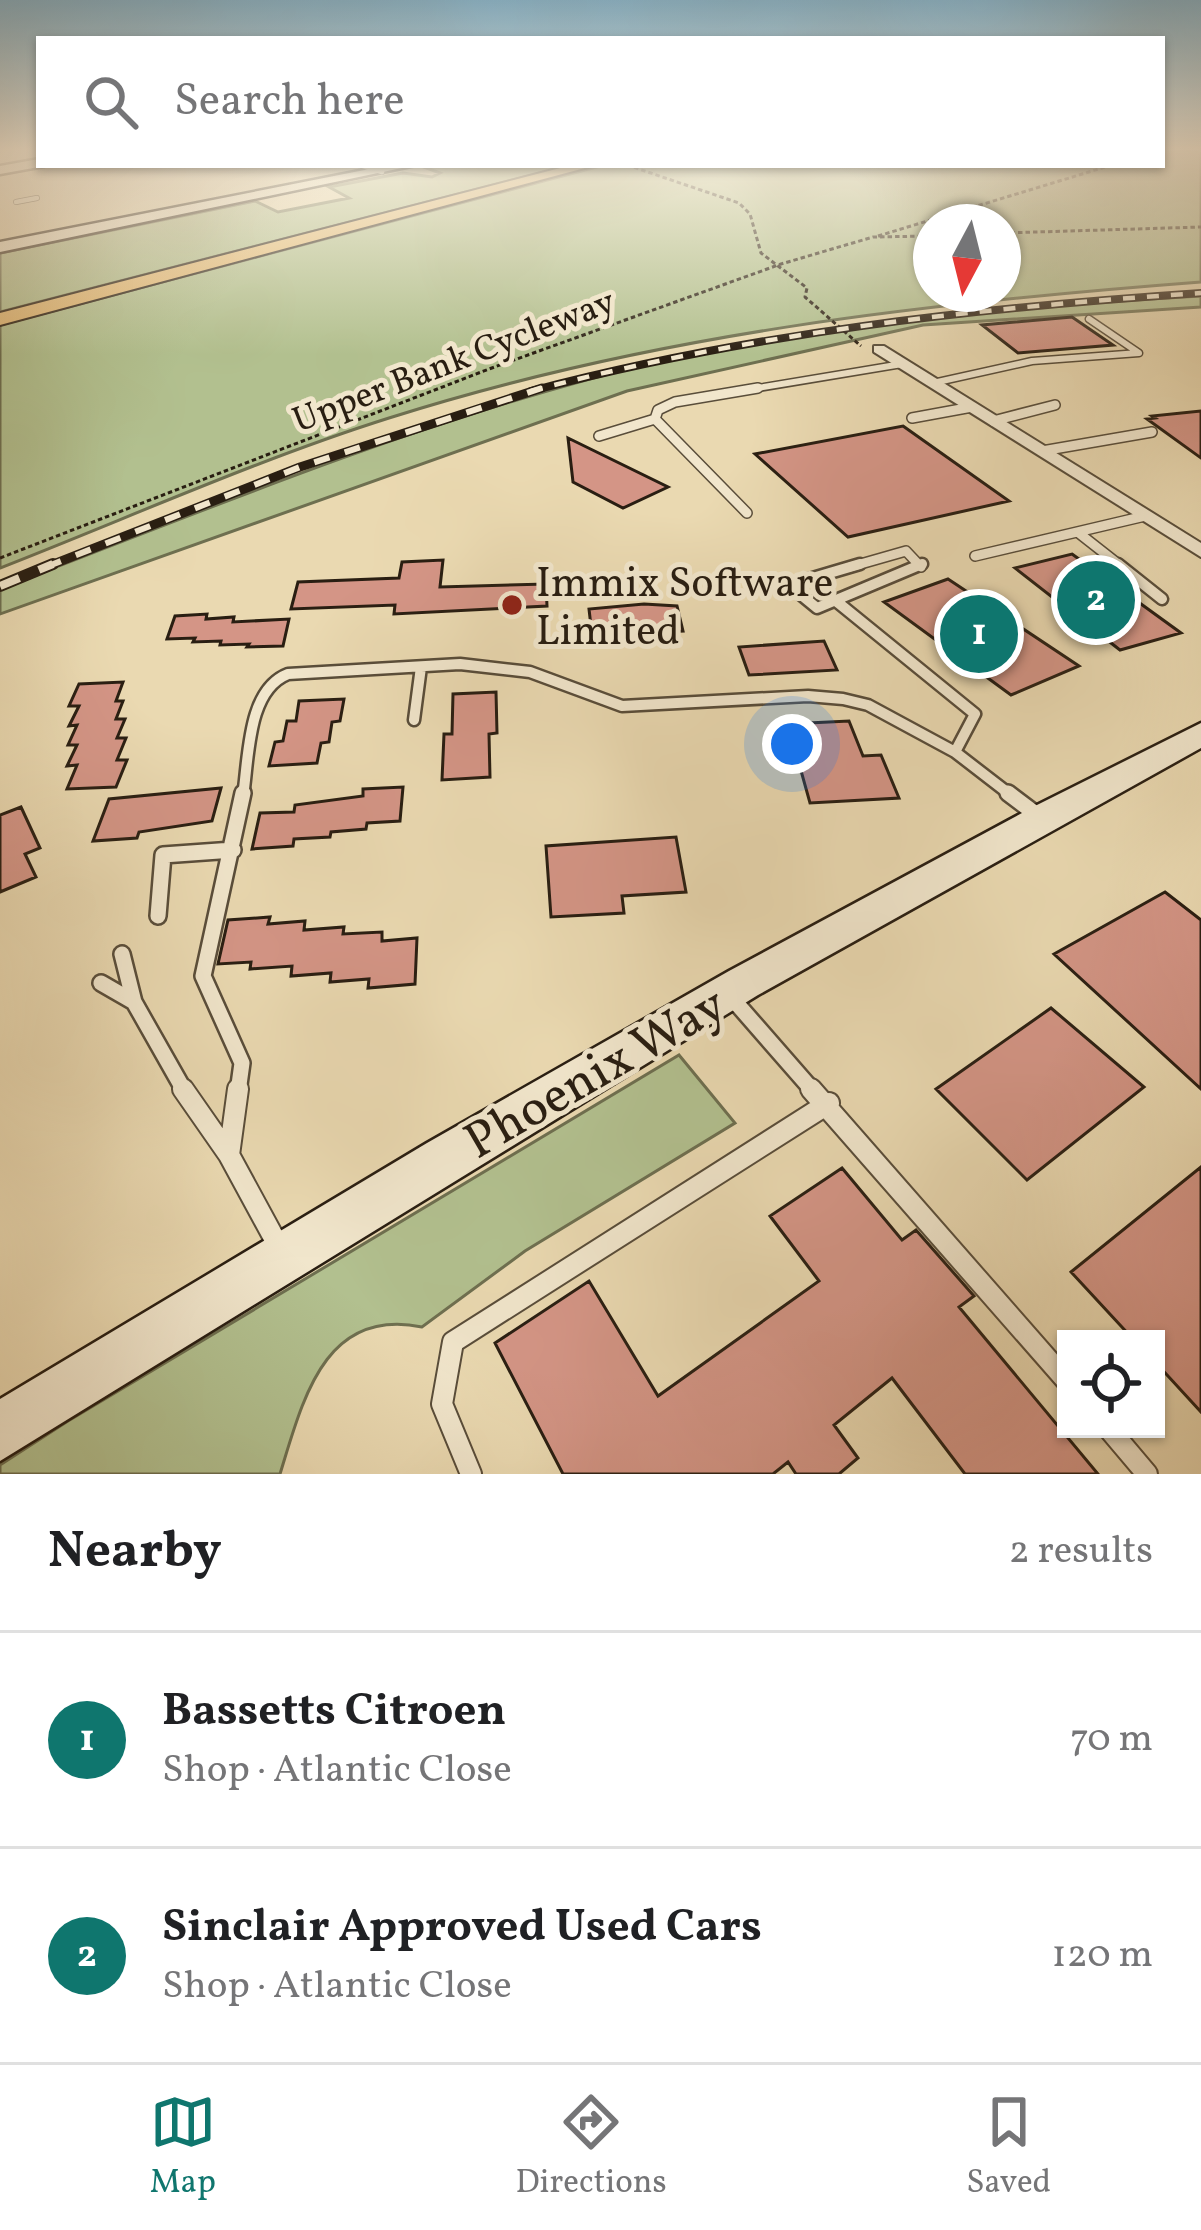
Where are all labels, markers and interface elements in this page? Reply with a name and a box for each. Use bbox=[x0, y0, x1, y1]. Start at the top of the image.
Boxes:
search box bbox=[36, 36, 1165, 168]
icon: search bbox=[78, 69, 144, 135]
text: Search here bbox=[174, 71, 405, 134]
north arrow bbox=[913, 204, 1021, 312]
street label: Upper Bank Cycleway bbox=[286, 278, 623, 447]
pin: 2 bbox=[1057, 555, 1135, 645]
place label: Immix Software Limited bbox=[536, 556, 834, 663]
pin: 1 bbox=[940, 589, 1018, 679]
marker: Immix Software Limited bbox=[499, 592, 525, 618]
your location bbox=[762, 714, 822, 774]
street label: Phoenix Way bbox=[452, 971, 740, 1178]
map controls bbox=[1057, 1330, 1165, 1438]
button: locate bbox=[1057, 1330, 1165, 1438]
text: Nearby bbox=[48, 1517, 222, 1588]
text: 2 results bbox=[1009, 1525, 1153, 1579]
text: Bassetts Citroen bbox=[162, 1681, 506, 1744]
text: 1 bbox=[79, 1713, 95, 1767]
text: 70 m bbox=[1070, 1713, 1153, 1767]
text: Shop · Atlantic Close bbox=[162, 1744, 512, 1798]
text: Sinclair Approved Used Cars bbox=[162, 1897, 762, 1960]
text: 2 bbox=[77, 1929, 97, 1983]
text: 120 m bbox=[1052, 1929, 1153, 1983]
text: Shop · Atlantic Close bbox=[162, 1960, 512, 2014]
tab: Map bbox=[150, 2089, 216, 2207]
tab: Directions bbox=[515, 2089, 667, 2207]
tab: Saved bbox=[966, 2089, 1051, 2207]

